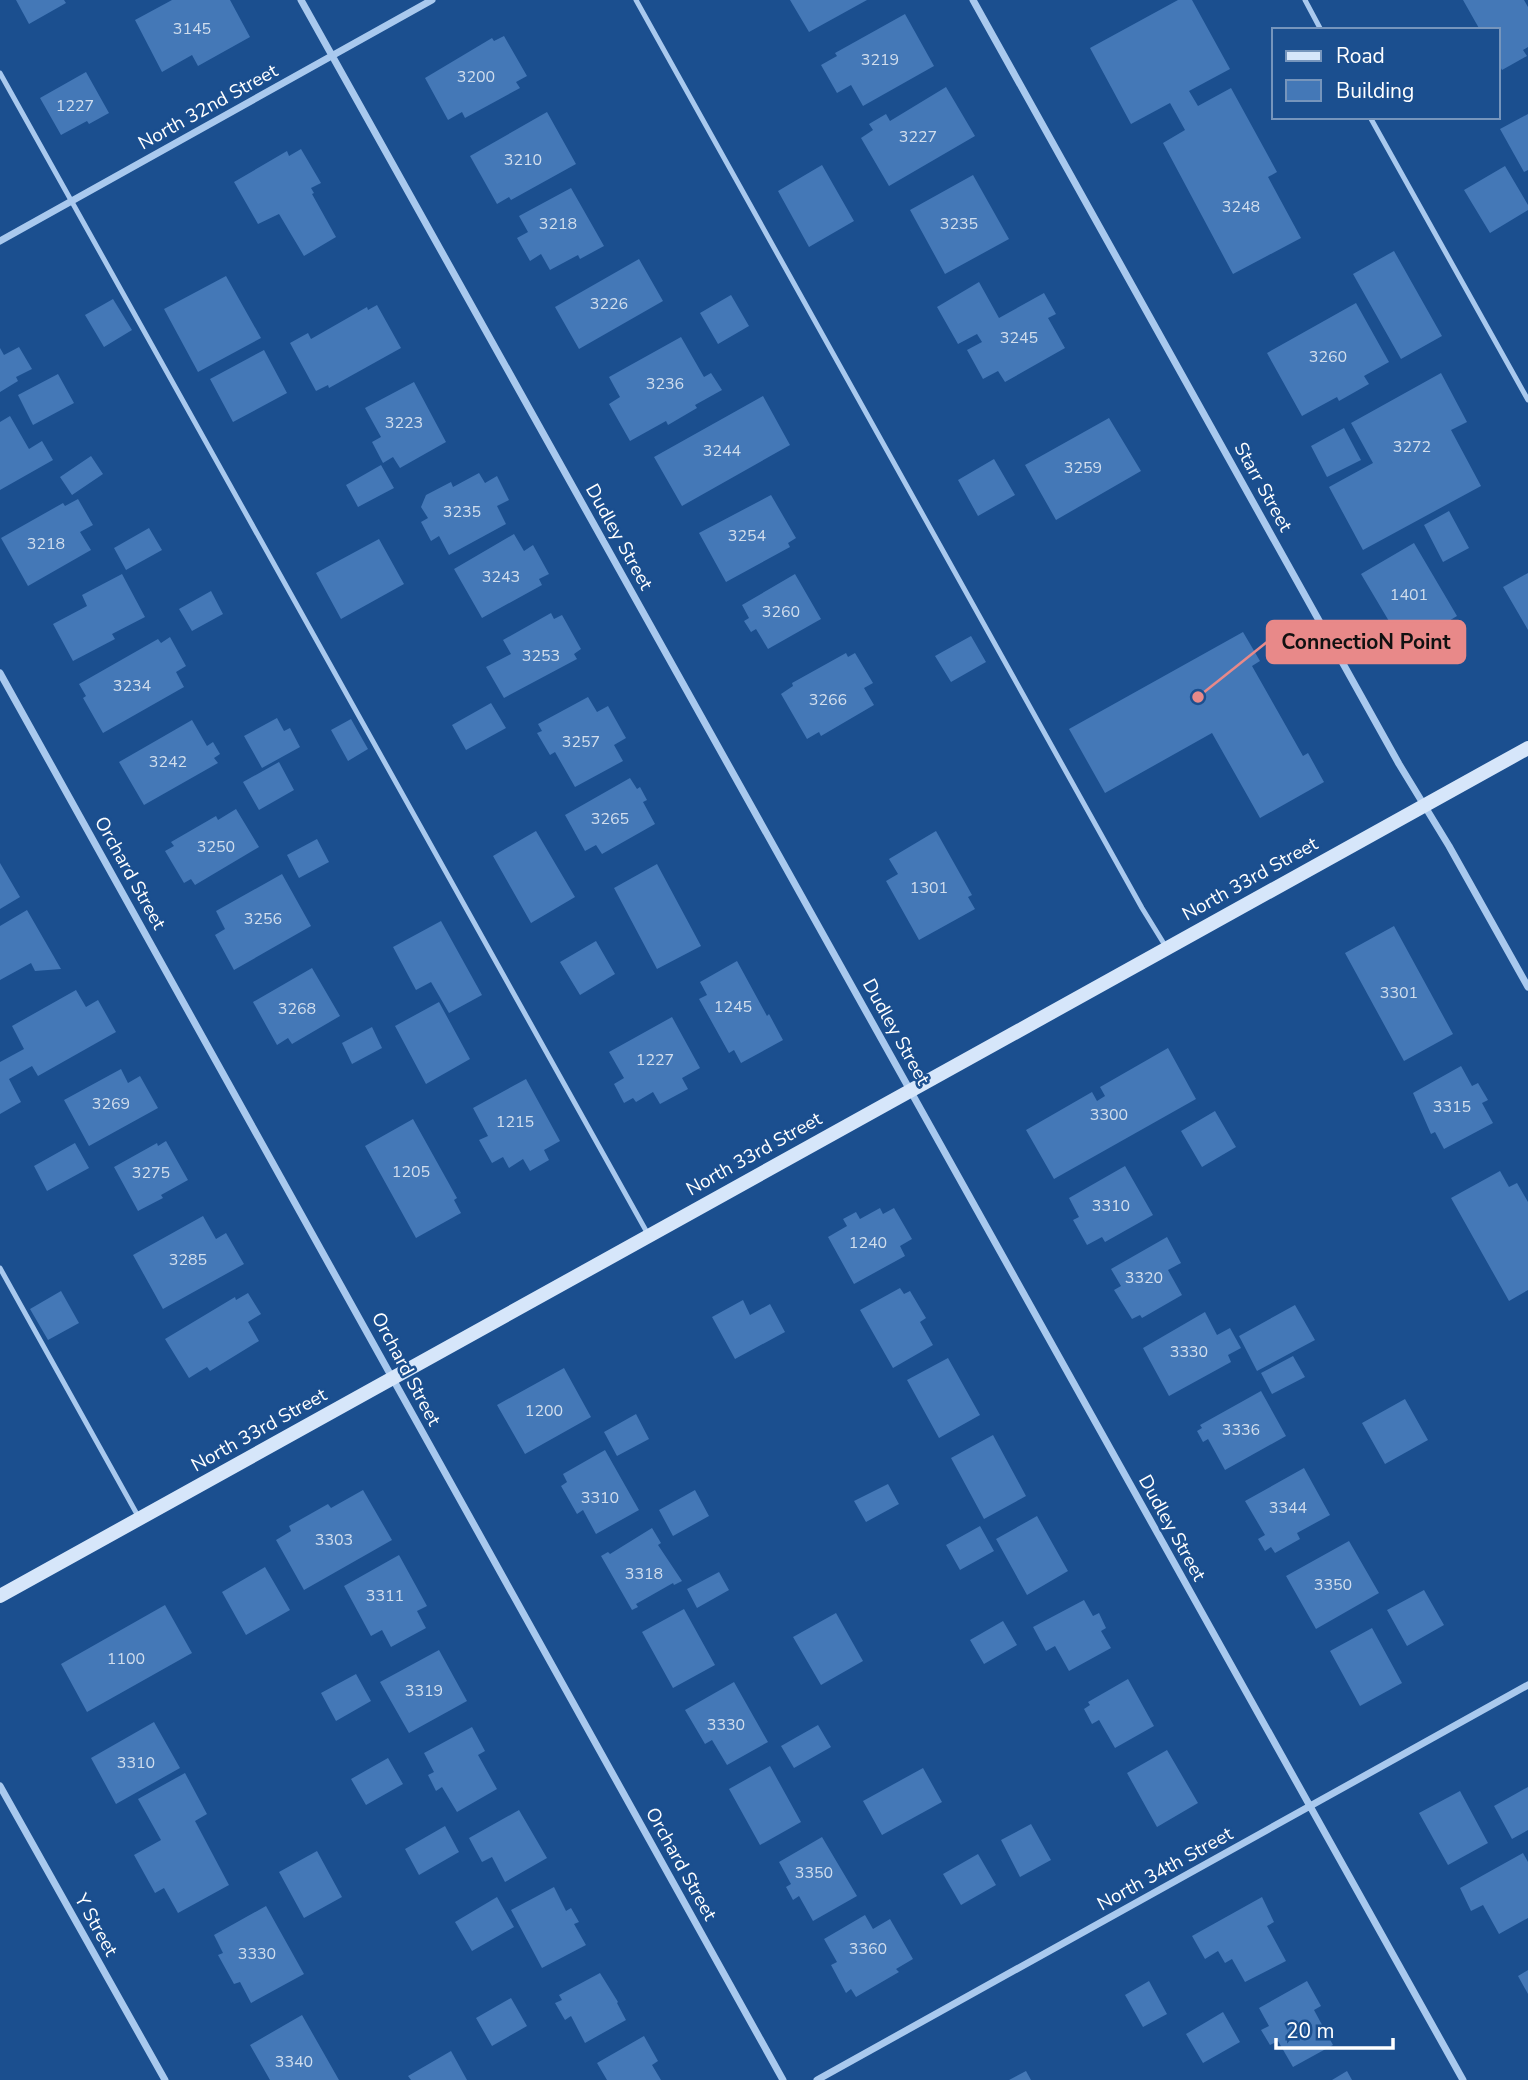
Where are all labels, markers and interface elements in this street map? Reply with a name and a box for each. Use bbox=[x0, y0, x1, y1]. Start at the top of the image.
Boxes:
house number: 3145 bbox=[173, 18, 211, 40]
legend bbox=[1272, 28, 1500, 119]
text: Road bbox=[1336, 42, 1385, 70]
house number: 3219 bbox=[861, 49, 899, 71]
street label: North 32nd Street bbox=[134, 58, 283, 156]
house number: 3200 bbox=[457, 66, 495, 88]
text: Building bbox=[1336, 77, 1414, 105]
house number: 1227 bbox=[56, 95, 94, 117]
house number: 3227 bbox=[899, 126, 937, 148]
house number: 3210 bbox=[504, 149, 542, 171]
house number: 3248 bbox=[1222, 196, 1260, 218]
house number: 3218 bbox=[539, 213, 577, 235]
house number: 3235 bbox=[940, 213, 978, 235]
house number: 3226 bbox=[590, 293, 628, 315]
house number: 3245 bbox=[1000, 327, 1038, 349]
house number: 3260 bbox=[1309, 346, 1347, 368]
house number: 3236 bbox=[646, 373, 684, 395]
house number: 3223 bbox=[385, 412, 423, 434]
house number: 3272 bbox=[1393, 436, 1431, 458]
street label: Starr Street bbox=[1228, 438, 1298, 537]
house number: 3244 bbox=[703, 440, 742, 462]
house number: 3259 bbox=[1064, 457, 1102, 479]
street label: Dudley Street bbox=[579, 479, 659, 595]
house number: 3235 bbox=[443, 501, 481, 523]
house number: 3254 bbox=[728, 525, 767, 547]
house number: 3218 bbox=[27, 533, 65, 555]
house number: 3243 bbox=[482, 566, 520, 588]
house number: 1401 bbox=[1390, 584, 1428, 606]
house number: 3260 bbox=[762, 601, 800, 623]
callout: ConnectioN Point bbox=[1267, 621, 1465, 663]
text: ConnectioN Point bbox=[1281, 628, 1452, 656]
house number: 3253 bbox=[522, 645, 560, 667]
house number: 3234 bbox=[113, 675, 152, 697]
house number: 3266 bbox=[809, 689, 847, 711]
house number: 3257 bbox=[562, 731, 600, 753]
house number: 3242 bbox=[149, 751, 187, 773]
house number: 3265 bbox=[591, 808, 629, 830]
street label: Orchard Street bbox=[88, 812, 172, 934]
street label: North 33rd Street bbox=[1177, 831, 1323, 927]
house number: 3250 bbox=[197, 836, 235, 858]
house number: 1301 bbox=[910, 877, 948, 899]
house number: 3256 bbox=[244, 908, 282, 930]
street label: Dudley Street bbox=[856, 974, 936, 1090]
house number: 3301 bbox=[1380, 982, 1418, 1004]
house number: 1245 bbox=[714, 996, 752, 1018]
house number: 3268 bbox=[278, 998, 316, 1020]
house number: 1227 bbox=[636, 1049, 674, 1071]
house number: 3269 bbox=[92, 1093, 130, 1115]
house number: 3315 bbox=[1433, 1096, 1471, 1118]
house number: 3300 bbox=[1090, 1104, 1128, 1126]
street label: North 33rd Street bbox=[681, 1106, 827, 1202]
house number: 1215 bbox=[496, 1111, 534, 1133]
house number: 1205 bbox=[392, 1161, 430, 1183]
house number: 3275 bbox=[132, 1162, 170, 1184]
house number: 3310 bbox=[1092, 1195, 1130, 1217]
house number: 1240 bbox=[849, 1232, 887, 1254]
house number: 3285 bbox=[169, 1249, 207, 1271]
house number: 3320 bbox=[1125, 1267, 1163, 1289]
street label: Orchard Street bbox=[365, 1308, 447, 1431]
house number: 3330 bbox=[1170, 1341, 1208, 1363]
street label: North 33rd Street bbox=[186, 1382, 332, 1478]
house number: 1200 bbox=[525, 1400, 563, 1422]
house number: 3336 bbox=[1222, 1419, 1260, 1441]
street label: Dudley Street bbox=[1132, 1470, 1212, 1586]
house number: 3310 bbox=[581, 1487, 619, 1509]
house number: 3344 bbox=[1269, 1497, 1308, 1519]
house number: 3303 bbox=[315, 1529, 353, 1551]
house number: 3318 bbox=[625, 1563, 663, 1585]
house number: 3350 bbox=[1314, 1574, 1352, 1596]
house number: 3311 bbox=[366, 1585, 404, 1607]
house number: 1100 bbox=[107, 1648, 145, 1670]
house number: 3319 bbox=[405, 1680, 443, 1702]
house number: 3330 bbox=[707, 1714, 745, 1736]
house number: 3310 bbox=[117, 1752, 155, 1774]
street label: Orchard Street bbox=[639, 1803, 723, 1925]
street label: North 34th Street bbox=[1093, 1821, 1238, 1917]
house number: 3350 bbox=[795, 1862, 833, 1884]
street label: Y Street bbox=[68, 1888, 124, 1961]
house number: 3360 bbox=[849, 1938, 887, 1960]
house number: 3330 bbox=[238, 1943, 276, 1965]
scale bar bbox=[1276, 2007, 1393, 2050]
text: 20 m bbox=[1286, 2017, 1335, 2045]
house number: 3340 bbox=[275, 2051, 313, 2073]

